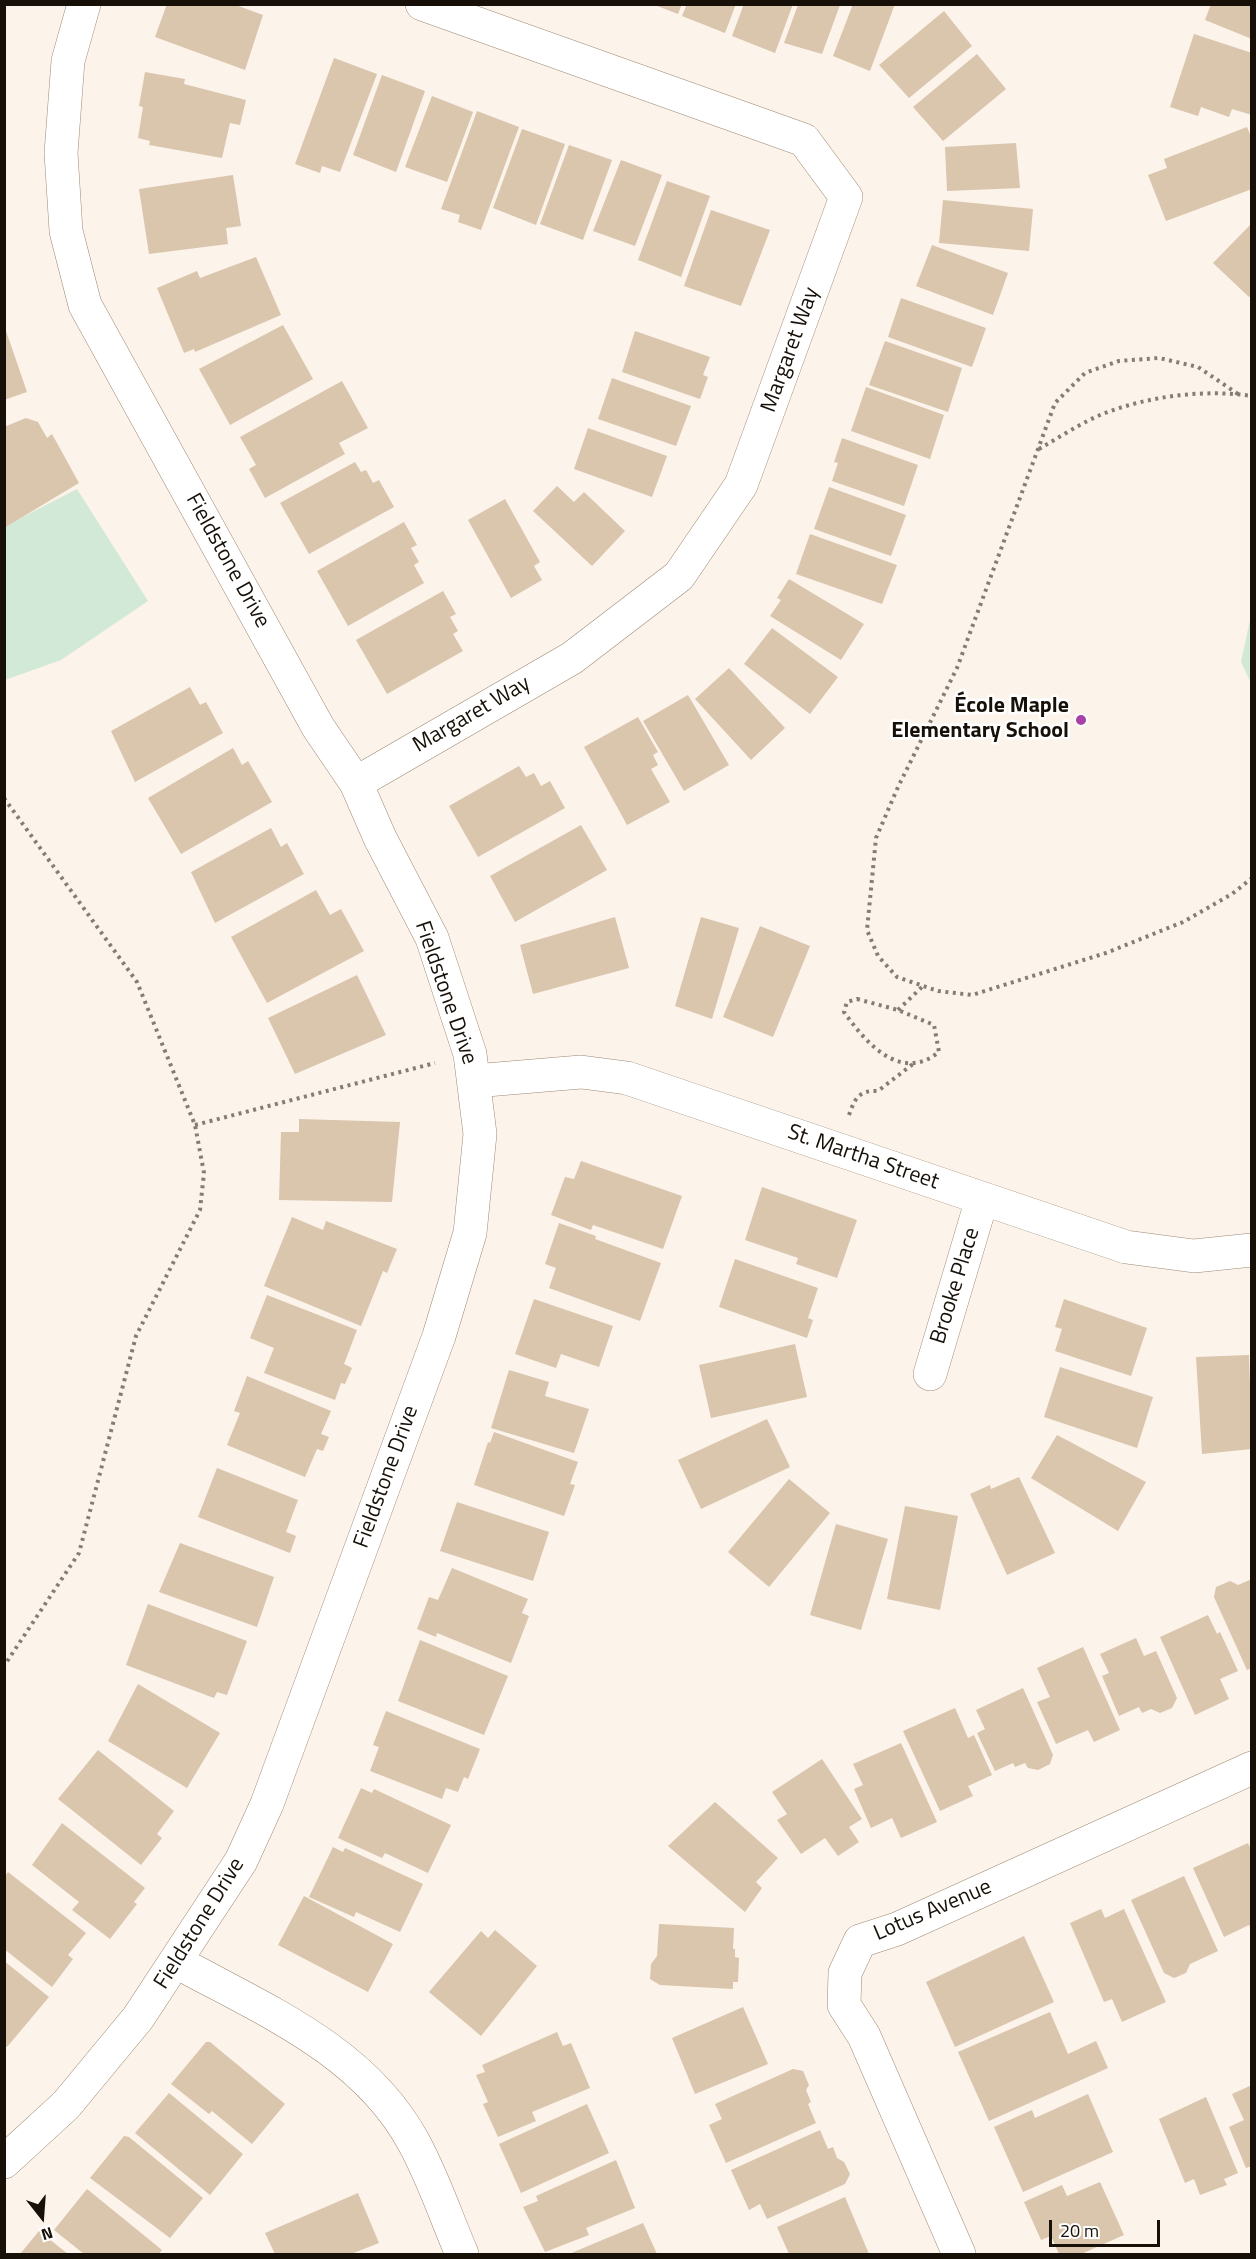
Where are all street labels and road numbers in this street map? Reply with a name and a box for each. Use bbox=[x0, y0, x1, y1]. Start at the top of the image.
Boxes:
street label: Margaret Way bbox=[756, 284, 826, 416]
street label: Fieldstone Drive bbox=[179, 489, 275, 633]
street label: Margaret Way bbox=[409, 671, 535, 759]
street label: Fieldstone Drive bbox=[408, 918, 482, 1068]
street label: St. Martha Street bbox=[784, 1120, 942, 1196]
street label: Brooke Place bbox=[926, 1225, 986, 1347]
street label: Fieldstone Drive bbox=[349, 1402, 425, 1552]
street label: Fieldstone Drive bbox=[149, 1854, 251, 1994]
street label: Lotus Avenue bbox=[870, 1874, 996, 1948]

